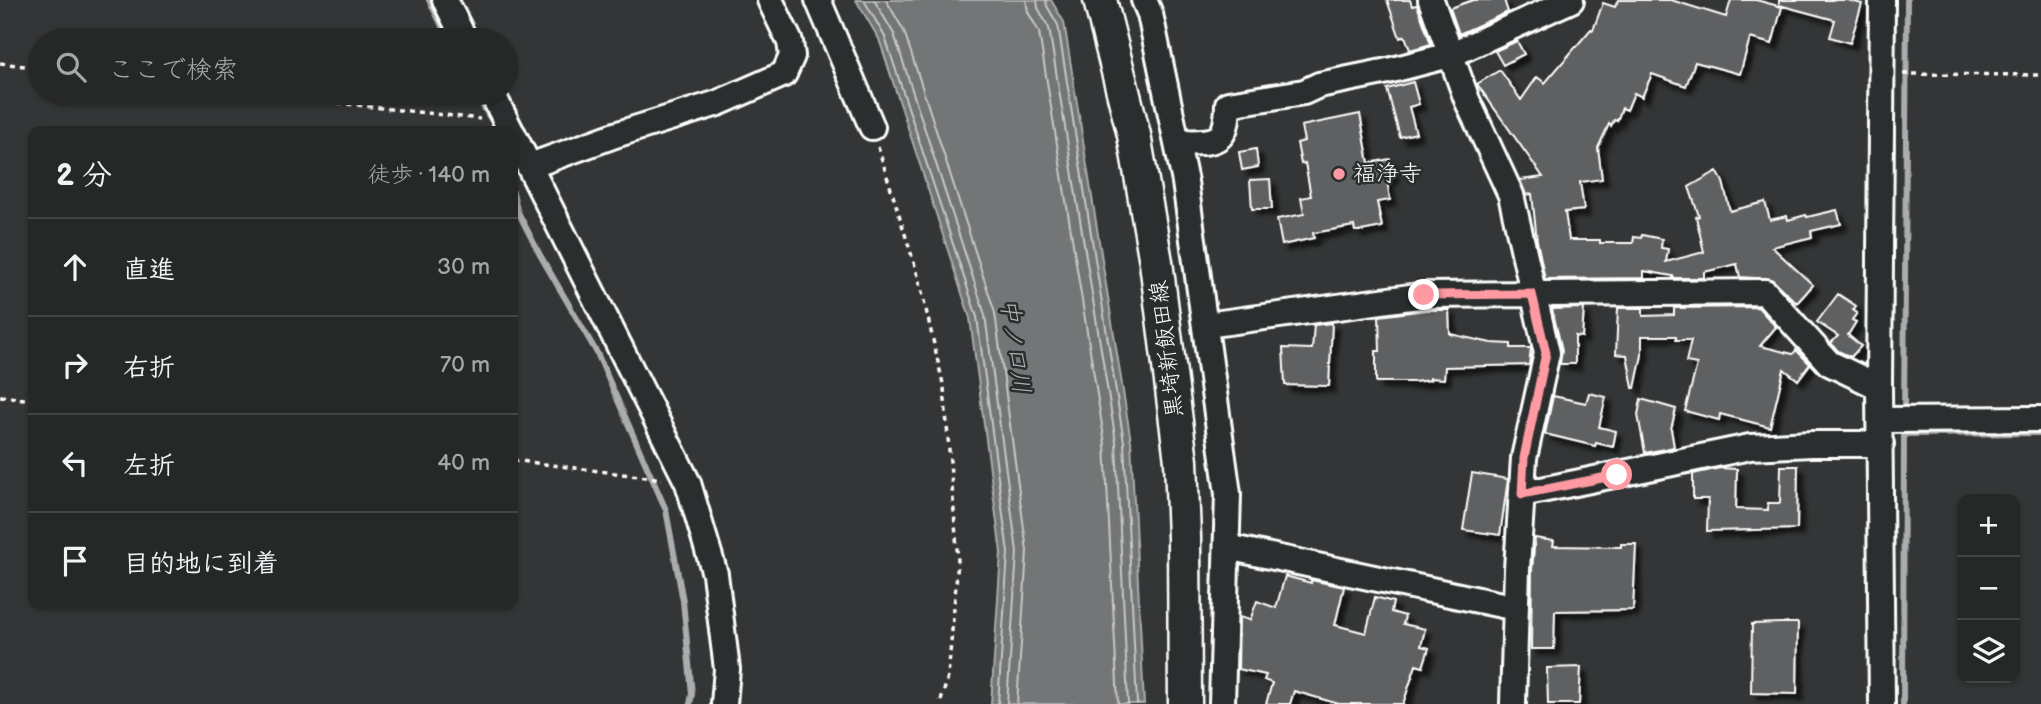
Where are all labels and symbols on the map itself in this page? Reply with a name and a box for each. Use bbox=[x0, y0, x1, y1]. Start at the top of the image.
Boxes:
place label: 福浄寺 bbox=[1353, 160, 1422, 188]
marker: 福浄寺 bbox=[1331, 166, 1347, 182]
street label: 黒埼新飯田線 bbox=[1145, 279, 1189, 419]
route end bbox=[1408, 279, 1439, 310]
water label: 中ノ口川 bbox=[994, 296, 1036, 396]
route start bbox=[1601, 459, 1632, 490]

